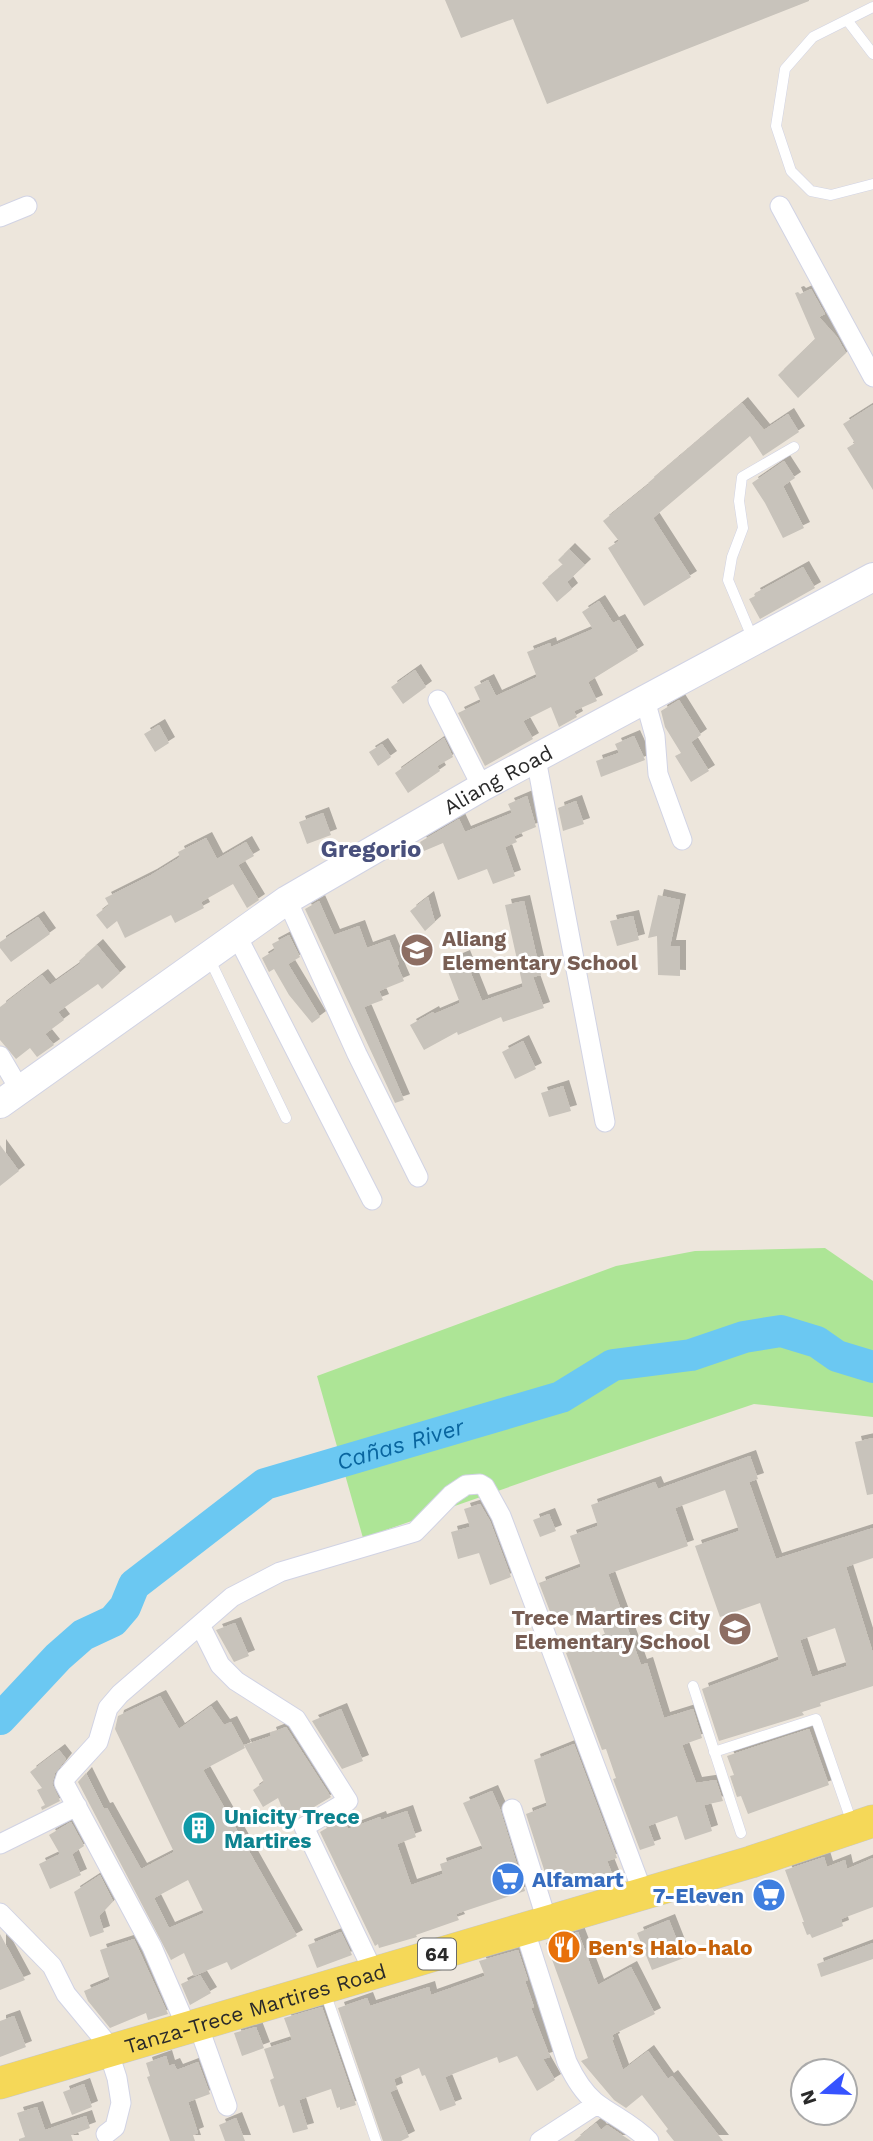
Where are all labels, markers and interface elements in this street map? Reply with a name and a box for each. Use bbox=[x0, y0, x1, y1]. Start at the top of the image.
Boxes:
street label: Aliang Road bbox=[439, 739, 556, 819]
district label: Gregorio bbox=[321, 835, 421, 863]
place label: Aliang Elementary School bbox=[442, 926, 638, 975]
school or university icon: Aliang Elementary School bbox=[398, 931, 436, 969]
water label: Cañas River bbox=[334, 1412, 468, 1476]
place label: Trece Martires City Elementary School bbox=[512, 1605, 710, 1654]
school or university icon: Trece Martires City Elementary School bbox=[716, 1610, 754, 1648]
place label: Unicity Trece Martires bbox=[224, 1804, 360, 1853]
building icon: Unicity Trece Martires bbox=[180, 1809, 218, 1847]
supermarket icon: Alfamart bbox=[489, 1860, 527, 1898]
place label: Alfamart bbox=[532, 1867, 624, 1892]
supermarket icon: 7-Eleven bbox=[750, 1876, 788, 1914]
place label: 7-Eleven bbox=[653, 1883, 744, 1908]
restaurant icon: Ben's Halo-halo bbox=[545, 1928, 583, 1966]
place label: Ben's Halo-halo bbox=[588, 1935, 753, 1960]
road number: 64 bbox=[418, 1938, 456, 1970]
street label: Tanza-Trece Martires Road bbox=[121, 1958, 389, 2058]
north arrow bbox=[789, 2057, 859, 2127]
text: N bbox=[795, 2087, 822, 2108]

